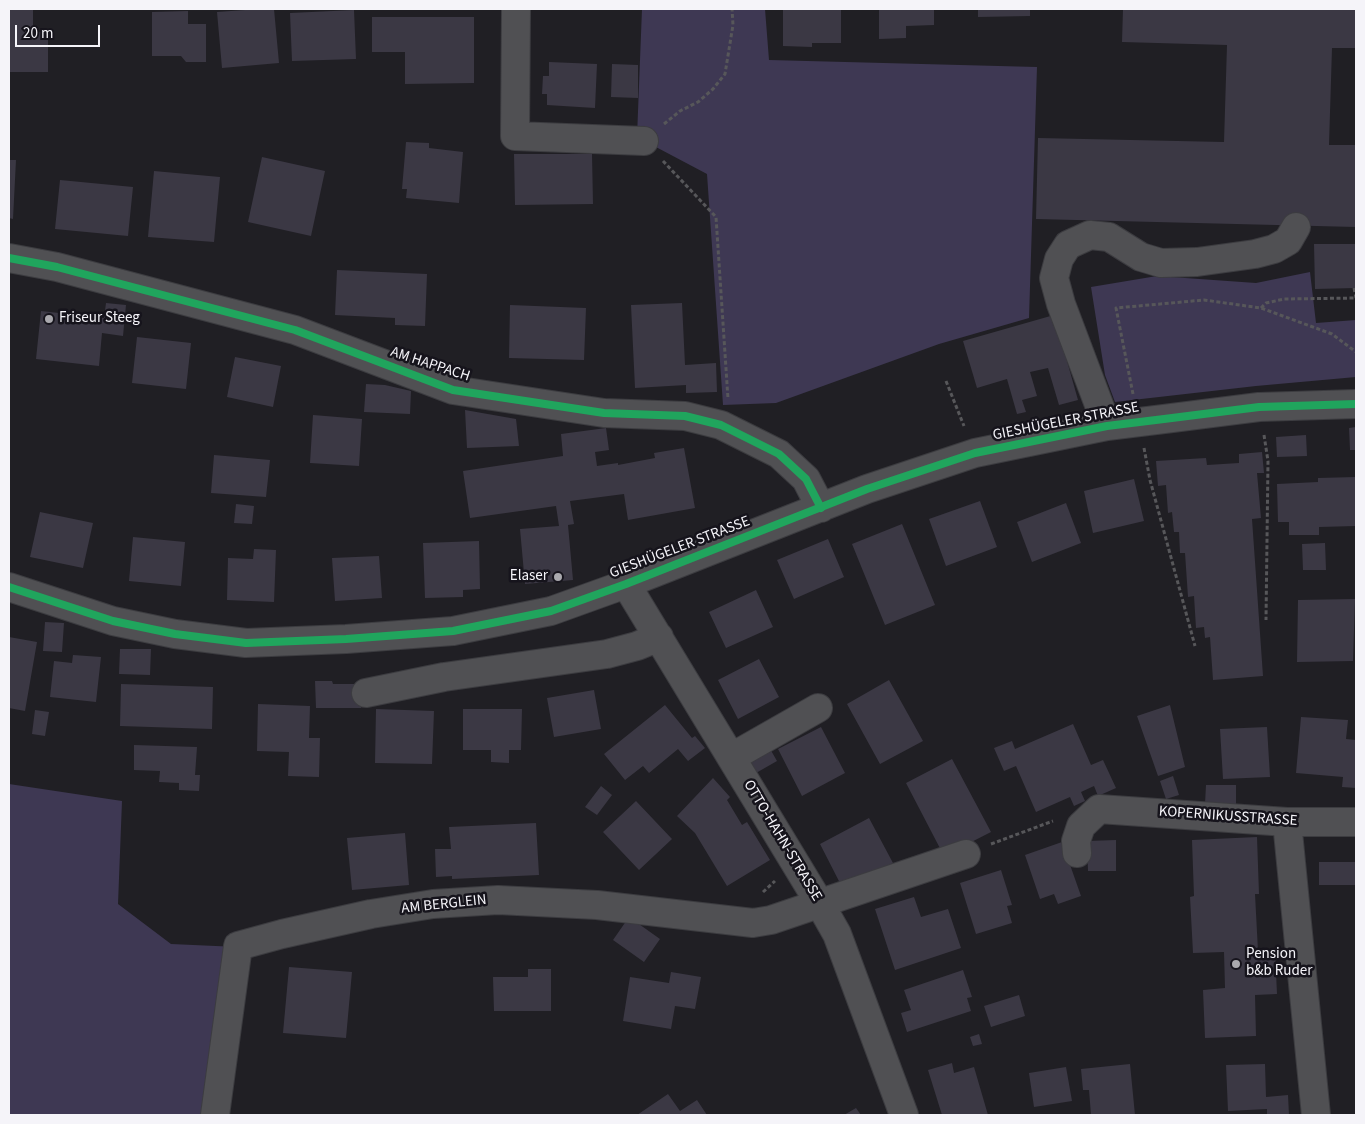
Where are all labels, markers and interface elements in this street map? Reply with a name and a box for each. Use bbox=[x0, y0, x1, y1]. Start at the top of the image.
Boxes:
scale bar bbox=[18, 15, 102, 47]
text: 20 m bbox=[23, 23, 53, 44]
place label: Friseur Steeg bbox=[59, 310, 140, 328]
marker: Friseur Steeg bbox=[43, 313, 55, 325]
street label: AM HAPPACH bbox=[388, 344, 472, 386]
street label: GIESHÜGELER STRASSE bbox=[991, 399, 1141, 445]
street label: GIESHÜGELER STRASSE bbox=[607, 513, 753, 583]
place label: Elaser bbox=[510, 568, 548, 586]
marker: Elaser bbox=[552, 571, 564, 583]
street label: OTTO-HAHN-STRASSE bbox=[739, 777, 825, 905]
street label: KOPERNIKUSSTRASSE bbox=[1158, 803, 1298, 831]
street label: AM BERGLEIN bbox=[401, 892, 487, 918]
place label: Pension b&b Ruder bbox=[1246, 946, 1312, 981]
marker: Pension b&b Ruder bbox=[1230, 958, 1242, 970]

